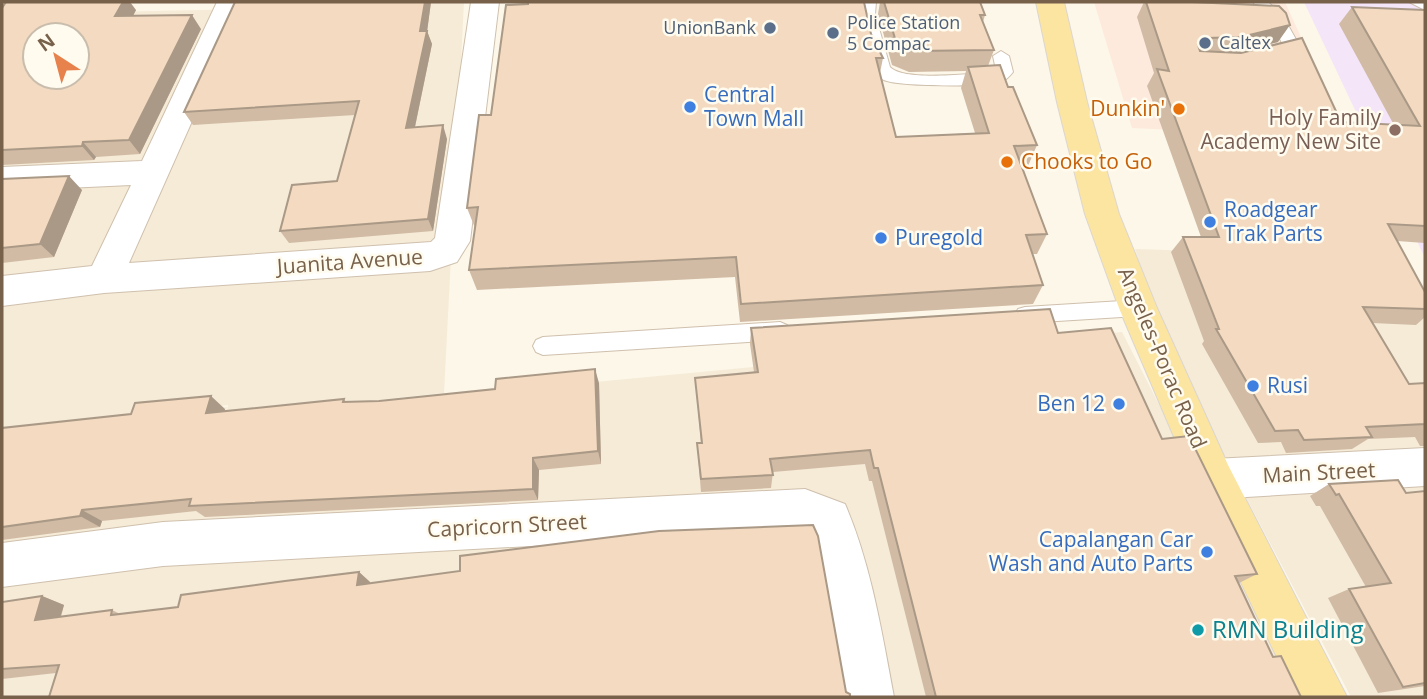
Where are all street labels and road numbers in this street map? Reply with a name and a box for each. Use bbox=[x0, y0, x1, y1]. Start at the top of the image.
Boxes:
street label: Juanita Avenue bbox=[274, 242, 424, 280]
street label: Angeles-Porac Road bbox=[1112, 263, 1214, 453]
street label: Main Street bbox=[1262, 455, 1376, 489]
street label: Capricorn Street bbox=[426, 507, 588, 543]

